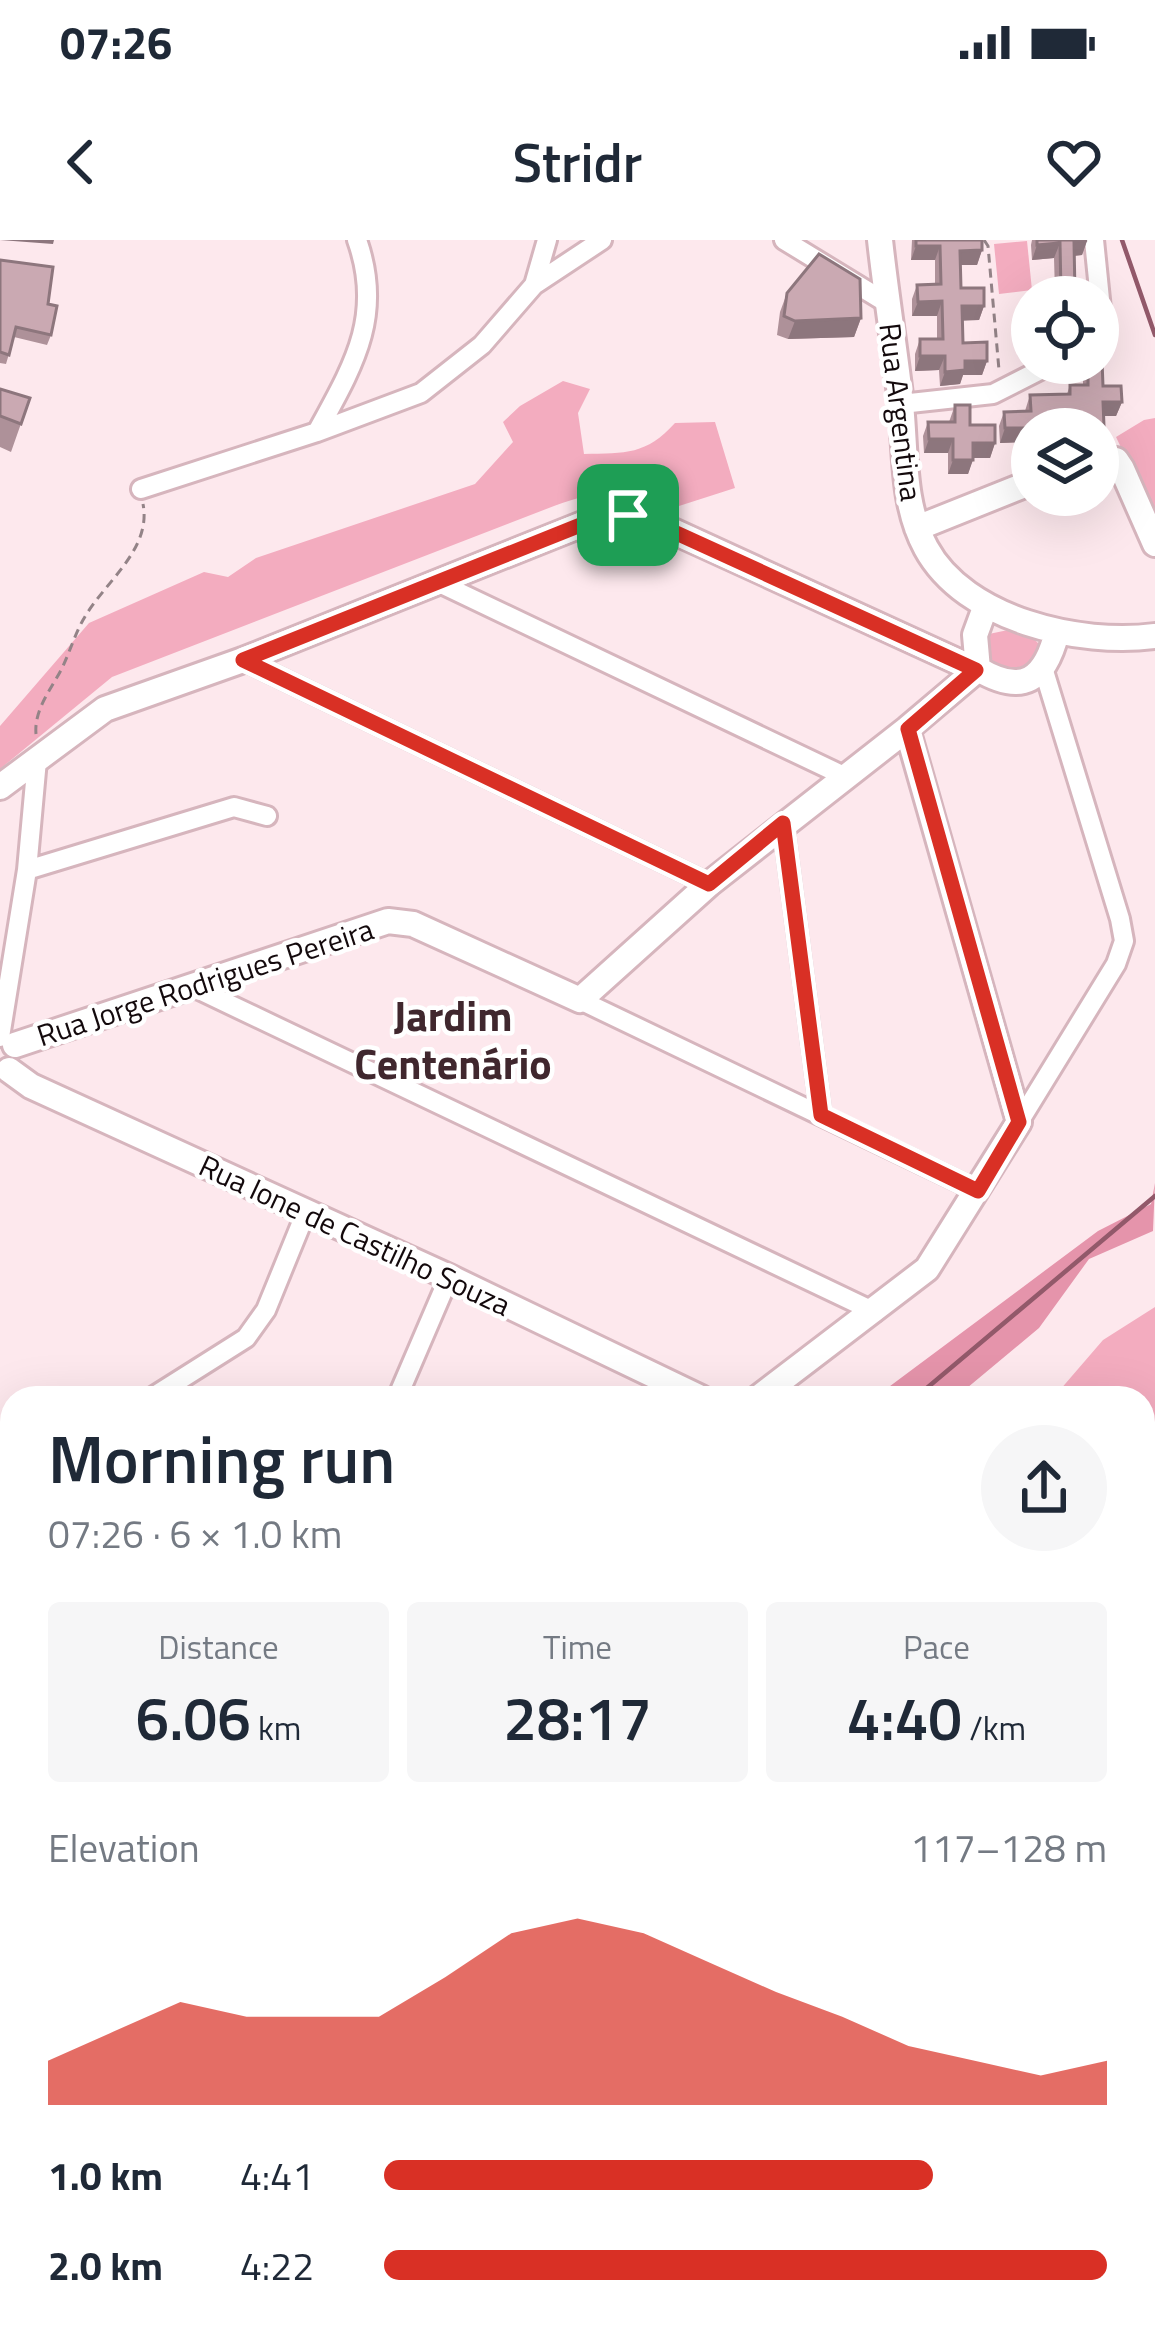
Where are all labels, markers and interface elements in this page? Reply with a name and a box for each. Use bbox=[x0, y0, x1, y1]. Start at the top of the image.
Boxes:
text: 07:26 bbox=[60, 8, 172, 76]
text: Stridr bbox=[513, 121, 642, 203]
icon: back bbox=[48, 129, 114, 195]
icon: heart bbox=[1041, 129, 1107, 195]
map controls bbox=[1011, 276, 1119, 516]
button: locate bbox=[1011, 276, 1119, 384]
street label: Rua Argentina bbox=[867, 320, 935, 504]
button: layers bbox=[1011, 408, 1119, 516]
pin bbox=[577, 464, 679, 566]
icon: arrive bbox=[595, 482, 661, 548]
street label: Rua Jorge Rodrigues Pereira bbox=[31, 906, 379, 1058]
district label: Jardim Centenário bbox=[354, 983, 552, 1095]
street label: Rua Ione de Castilho Souza bbox=[192, 1143, 518, 1327]
text: Morning run bbox=[48, 1408, 395, 1509]
button: share bbox=[981, 1425, 1107, 1551]
text: 07:26 · 6 × 1.0 km bbox=[48, 1504, 342, 1563]
text: Distance bbox=[158, 1622, 279, 1672]
text: Time bbox=[543, 1622, 612, 1672]
text: Pace bbox=[903, 1622, 970, 1672]
text: 6.06 bbox=[136, 1672, 251, 1763]
text: 28:17 bbox=[503, 1672, 652, 1763]
text: 4:40 bbox=[847, 1672, 962, 1763]
text: km bbox=[251, 1703, 301, 1753]
text: /km bbox=[962, 1703, 1026, 1753]
text: Elevation bbox=[48, 1818, 200, 1877]
text: 117–128 m bbox=[910, 1818, 1107, 1877]
text: 1.0 km bbox=[48, 2146, 163, 2205]
text: 4:41 bbox=[240, 2146, 314, 2205]
text: 2.0 km bbox=[48, 2236, 163, 2295]
text: 4:22 bbox=[240, 2236, 314, 2295]

